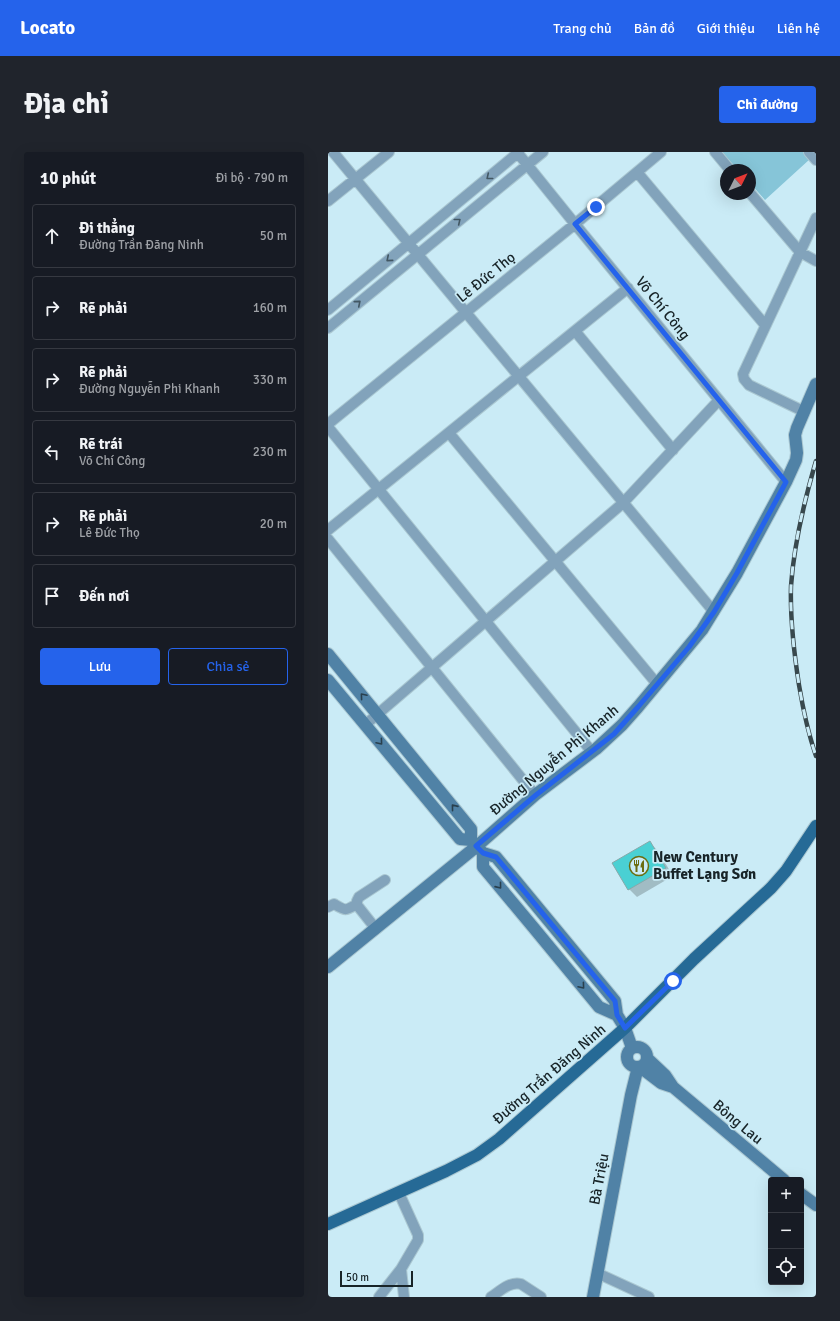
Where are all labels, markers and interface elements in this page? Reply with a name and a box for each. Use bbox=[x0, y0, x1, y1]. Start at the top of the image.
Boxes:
text: Locato bbox=[20, 16, 75, 40]
text: Trang chủ bbox=[553, 20, 612, 37]
text: Bản đồ bbox=[634, 20, 675, 37]
text: Giới thiệu bbox=[697, 20, 755, 37]
text: Liên hệ bbox=[777, 20, 820, 37]
button: Chỉ đường bbox=[719, 86, 816, 123]
text: Địa chỉ bbox=[24, 87, 109, 121]
north arrow bbox=[720, 164, 756, 200]
text: 10 phút bbox=[40, 168, 96, 189]
text: Đi bộ · 790 m bbox=[215, 170, 288, 186]
one-way arrow bbox=[487, 172, 494, 179]
route end bbox=[587, 198, 605, 216]
one-way arrow bbox=[454, 218, 461, 225]
text: Đi thẳng bbox=[79, 219, 135, 237]
icon: ahead bbox=[41, 225, 63, 247]
text: 50 m bbox=[260, 228, 287, 244]
text: Đường Trần Đăng Ninh bbox=[79, 237, 204, 253]
street label: Lê Đức Thọ bbox=[453, 248, 519, 306]
one-way arrow bbox=[386, 255, 394, 262]
street label: Võ Chí Công bbox=[632, 273, 694, 343]
icon: right bbox=[41, 297, 63, 319]
text: Rẽ phải bbox=[79, 299, 127, 317]
text: 160 m bbox=[253, 300, 287, 316]
one-way arrow bbox=[353, 301, 361, 308]
text: Rẽ phải bbox=[79, 363, 127, 381]
icon: right bbox=[41, 369, 63, 391]
text: 330 m bbox=[253, 372, 287, 388]
text: Đường Nguyễn Phi Khanh bbox=[79, 381, 220, 397]
text: Rẽ trái bbox=[79, 435, 122, 453]
icon: left bbox=[41, 441, 63, 463]
text: 230 m bbox=[253, 444, 287, 460]
text: Võ Chí Công bbox=[79, 453, 145, 469]
text: Rẽ phải bbox=[79, 507, 127, 525]
icon: right bbox=[41, 513, 63, 535]
text: 20 m bbox=[260, 516, 287, 532]
text: Lê Đức Thọ bbox=[79, 525, 140, 541]
icon: arrive bbox=[41, 585, 63, 607]
text: Đến nơi bbox=[79, 587, 129, 605]
button: Lưu bbox=[40, 648, 160, 685]
button: Chia sẻ bbox=[168, 648, 288, 685]
one-way arrow bbox=[360, 693, 367, 700]
street label: Đường Nguyễn Phi Khanh bbox=[485, 700, 622, 819]
one-way arrow bbox=[375, 738, 382, 745]
one-way arrow bbox=[451, 805, 458, 812]
place label: New Century Buffet Lạng Sơn bbox=[653, 848, 756, 883]
restaurant icon: New Century Buffet Lạng Sơn bbox=[628, 855, 650, 877]
one-way arrow bbox=[494, 882, 501, 889]
route start bbox=[664, 972, 682, 990]
one-way arrow bbox=[578, 982, 585, 989]
street label: Đường Trần Đăng Ninh bbox=[489, 1020, 609, 1128]
street label: Bông Lau bbox=[709, 1096, 767, 1148]
street label: Bà Triệu bbox=[585, 1152, 613, 1206]
map controls bbox=[768, 1177, 804, 1285]
button: + bbox=[768, 1177, 804, 1213]
button: − bbox=[768, 1213, 804, 1249]
button: locate bbox=[768, 1249, 804, 1285]
scale bar bbox=[340, 1269, 413, 1288]
text: 50 m bbox=[346, 1271, 369, 1284]

